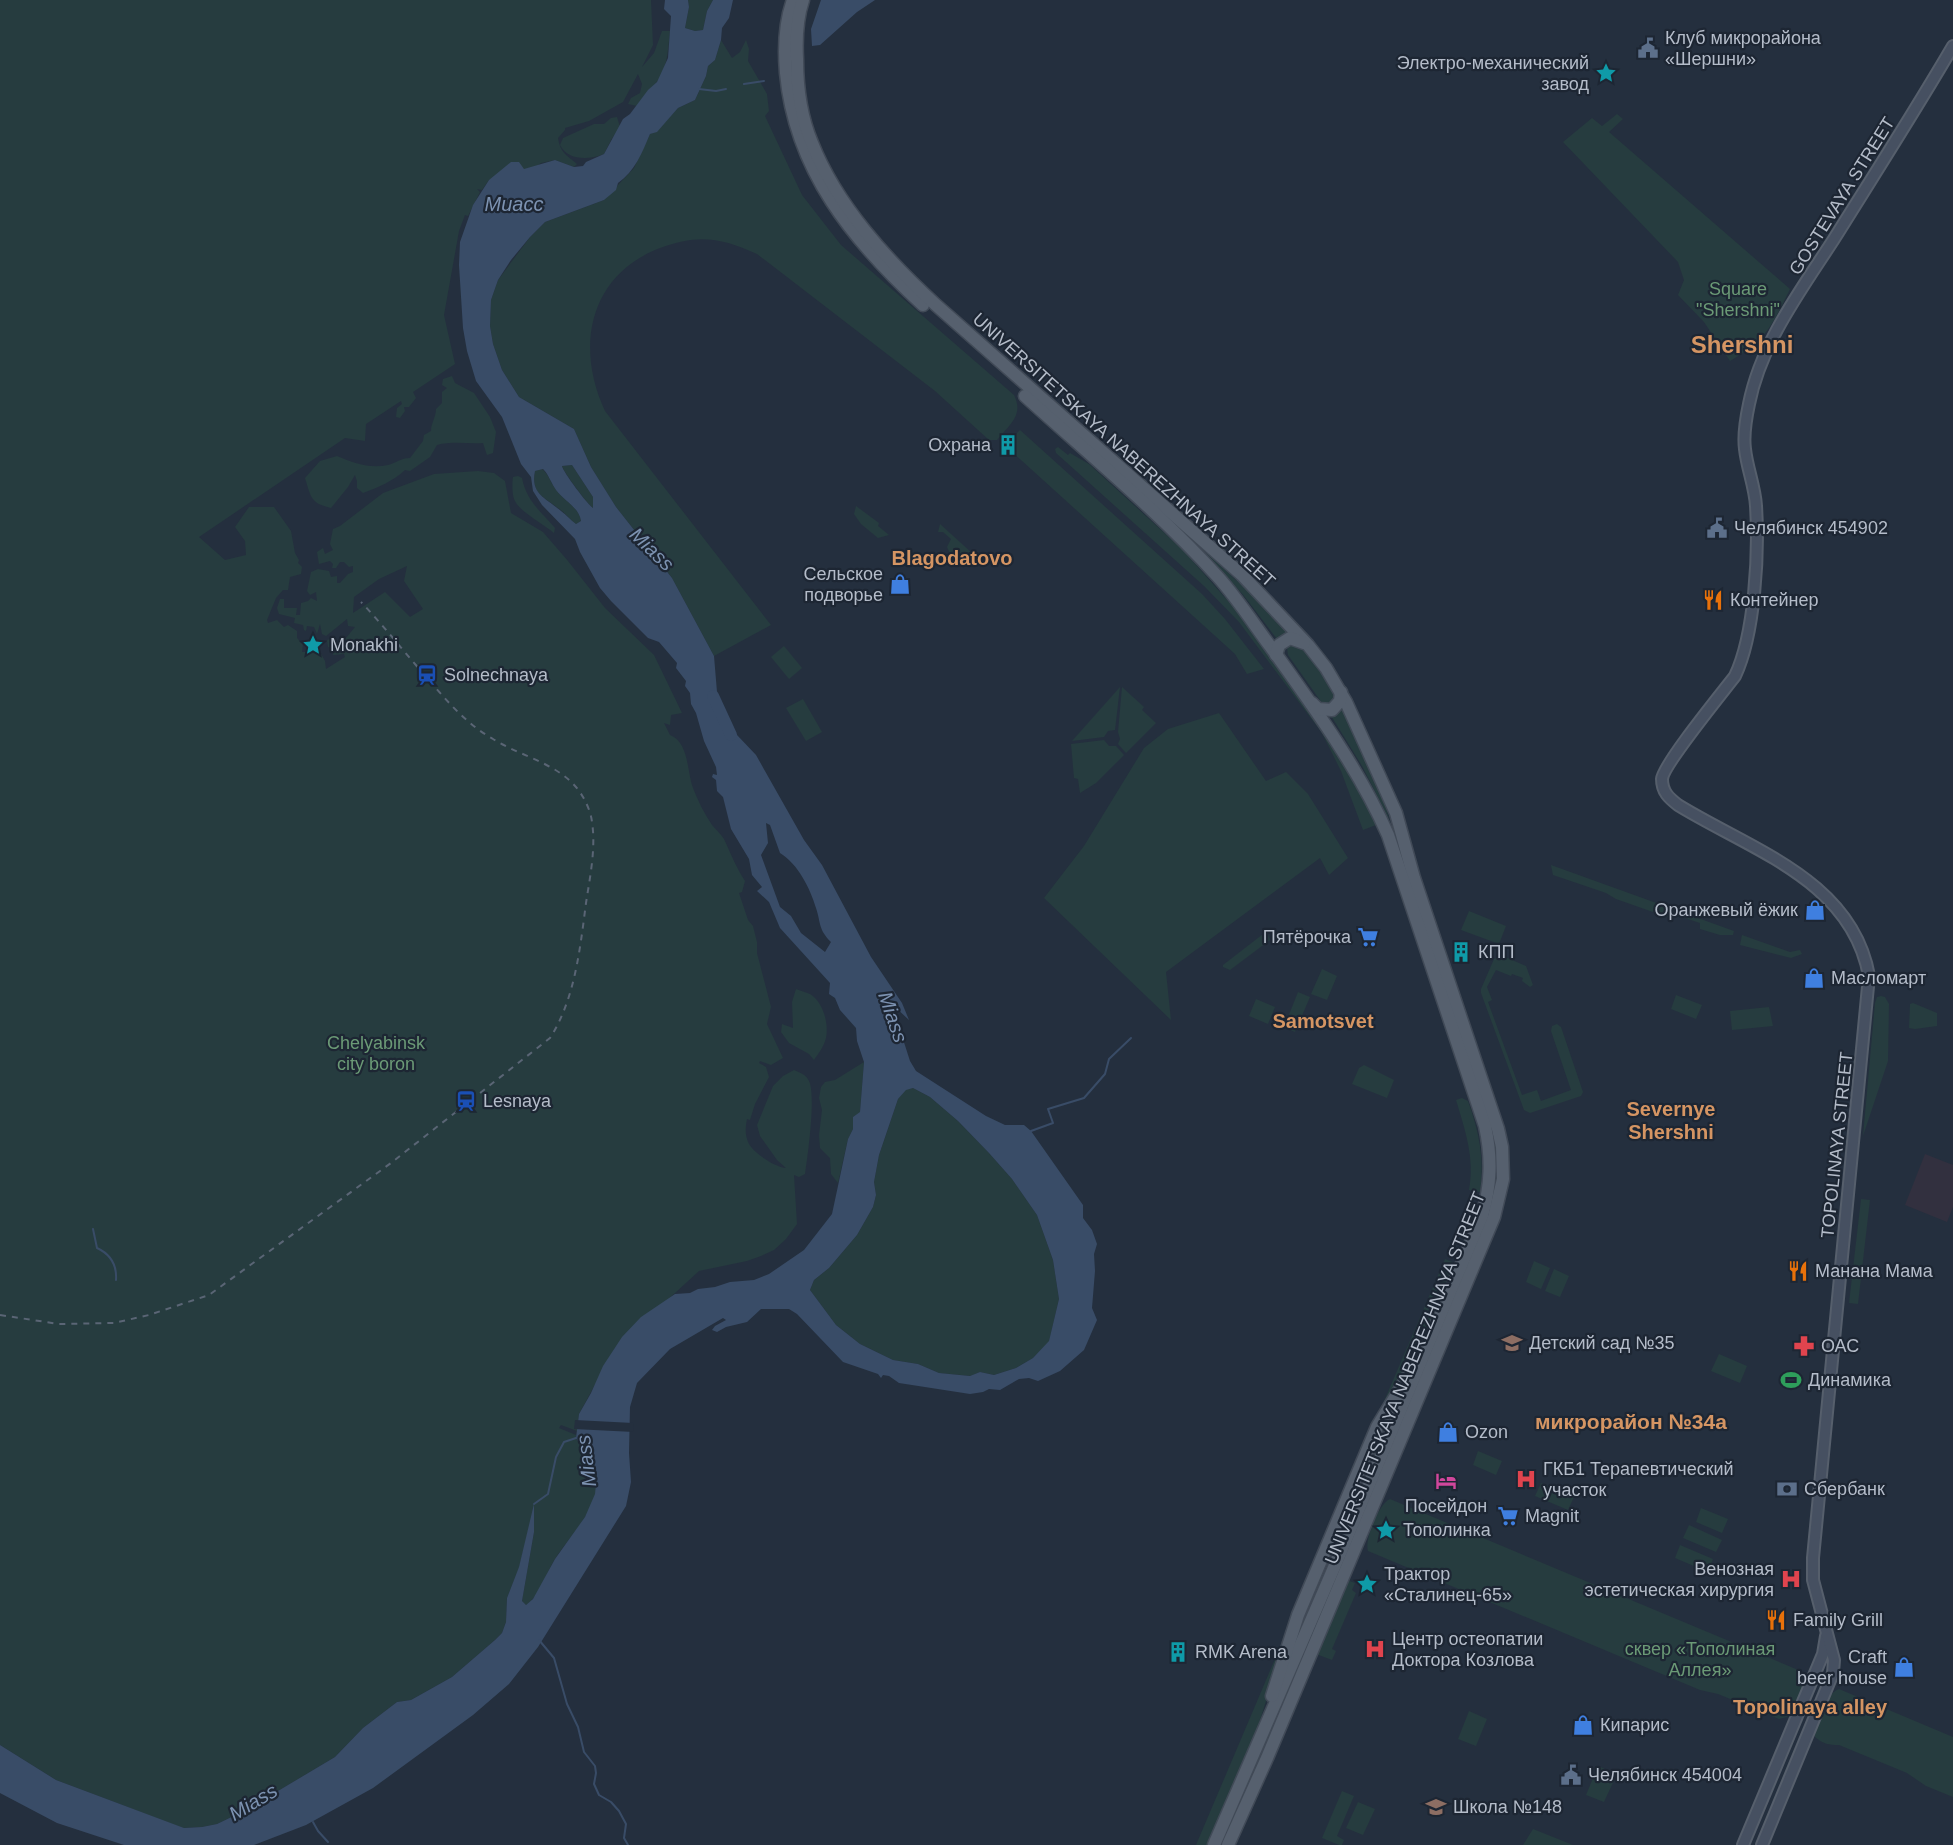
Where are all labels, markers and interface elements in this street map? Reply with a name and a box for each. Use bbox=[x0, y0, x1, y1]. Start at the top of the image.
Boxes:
place label: Клуб микрорайона «Шершни» bbox=[1665, 28, 1822, 69]
public building icon: Клуб микрорайона «Шершни» bbox=[1636, 36, 1660, 60]
place label: Электро-механический завод bbox=[1397, 53, 1589, 94]
place icon: Электро-механический завод bbox=[1594, 61, 1618, 85]
street label: GOSTEVAYA STREET bbox=[1785, 114, 1899, 278]
water label: Миасс bbox=[485, 193, 543, 215]
park label: Square "Shershni" bbox=[1696, 279, 1780, 320]
street label: UNIVERSITETSKAYA NABEREZHNAYA STREET bbox=[969, 309, 1279, 591]
district label: Shershni bbox=[1691, 331, 1793, 358]
building icon: Охрана bbox=[996, 433, 1020, 457]
place label: Охрана bbox=[928, 435, 992, 455]
public building icon: Челябинск 454902 bbox=[1705, 516, 1729, 540]
place label: Челябинск 454902 bbox=[1734, 518, 1888, 538]
water label: Miass bbox=[626, 523, 678, 575]
district label: Blagodatovo bbox=[891, 547, 1013, 569]
place label: Сельское подворье bbox=[804, 564, 883, 605]
shop icon: Сельское подворье bbox=[888, 572, 912, 596]
restaurant icon: Контейнер bbox=[1701, 588, 1725, 612]
place label: Контейнер bbox=[1730, 590, 1819, 610]
place icon: Monakhi bbox=[301, 633, 325, 657]
place label: Monakhi bbox=[330, 635, 398, 655]
station icon: Solnechnaya bbox=[415, 663, 439, 687]
place label: Solnechnaya bbox=[444, 665, 549, 685]
shop icon: Оранжевый ёжик bbox=[1803, 898, 1827, 922]
place label: Оранжевый ёжик bbox=[1654, 900, 1798, 920]
supermarket icon: Пятёрочка bbox=[1356, 925, 1380, 949]
place label: Пятёрочка bbox=[1263, 927, 1352, 947]
building icon: КПП bbox=[1449, 940, 1473, 964]
place label: КПП bbox=[1478, 942, 1514, 962]
shop icon: Масломарт bbox=[1802, 966, 1826, 990]
place label: Масломарт bbox=[1831, 968, 1926, 988]
water label: Miass bbox=[874, 989, 912, 1045]
district label: Samotsvet bbox=[1272, 1010, 1374, 1032]
park label: Chelyabinsk city boron bbox=[327, 1033, 426, 1074]
street label: TOPOLINAYA STREET bbox=[1817, 1051, 1857, 1239]
station icon: Lesnaya bbox=[454, 1089, 478, 1113]
place label: Lesnaya bbox=[483, 1091, 552, 1111]
district label: Severnye Shershni bbox=[1627, 1098, 1715, 1143]
street label: UNIVERSITETSKAYA NABEREZHNAYA STREET bbox=[1321, 1189, 1489, 1567]
restaurant icon: Манана Мама bbox=[1786, 1259, 1810, 1283]
place label: Манана Мама bbox=[1815, 1261, 1934, 1281]
school or university icon: Детский сад №35 bbox=[1500, 1331, 1524, 1355]
place label: Детский сад №35 bbox=[1529, 1333, 1674, 1353]
pharmacy icon: ОАС bbox=[1792, 1334, 1816, 1358]
place label: ОАС bbox=[1821, 1336, 1859, 1356]
sports icon: Динамика bbox=[1779, 1368, 1803, 1392]
place label: Динамика bbox=[1808, 1370, 1892, 1390]
district label: микрорайон №34а bbox=[1535, 1410, 1727, 1433]
shop icon: Ozon bbox=[1436, 1420, 1460, 1444]
place label: Ozon bbox=[1465, 1422, 1508, 1442]
water label: Miass bbox=[572, 1434, 600, 1488]
place label: ГКБ1 Терапевтический участок bbox=[1543, 1459, 1734, 1500]
hospital icon: ГКБ1 Терапевтический участок bbox=[1514, 1467, 1538, 1491]
hotel icon: Посейдон bbox=[1434, 1469, 1458, 1493]
bank icon: Сбербанк bbox=[1775, 1477, 1799, 1501]
place label: Сбербанк bbox=[1804, 1479, 1885, 1499]
place label: Посейдон bbox=[1405, 1496, 1487, 1516]
supermarket icon: Magnit bbox=[1496, 1504, 1520, 1528]
place label: Magnit bbox=[1525, 1506, 1579, 1526]
place icon: Тополинка bbox=[1374, 1518, 1398, 1542]
place label: Тополинка bbox=[1403, 1520, 1492, 1540]
place label: Венозная эстетическая хирургия bbox=[1585, 1559, 1774, 1600]
place label: Трактор «Сталинец-65» bbox=[1384, 1564, 1512, 1605]
hospital icon: Венозная эстетическая хирургия bbox=[1779, 1567, 1803, 1591]
place icon: Трактор «Сталинец-65» bbox=[1355, 1572, 1379, 1596]
restaurant icon: Family Grill bbox=[1764, 1608, 1788, 1632]
place label: Family Grill bbox=[1793, 1610, 1883, 1630]
place label: Центр остеопатии Доктора Козлова bbox=[1392, 1629, 1543, 1670]
hospital icon: Центр остеопатии Доктора Козлова bbox=[1363, 1637, 1387, 1661]
park label: сквер «Тополиная Аллея» bbox=[1625, 1639, 1775, 1680]
building icon: RMK Arena bbox=[1166, 1640, 1190, 1664]
place label: RMK Arena bbox=[1195, 1642, 1288, 1662]
place label: Craft beer house bbox=[1797, 1647, 1887, 1688]
shop icon: Craft beer house bbox=[1892, 1655, 1916, 1679]
district label: Topolinaya alley bbox=[1733, 1696, 1888, 1718]
shop icon: Кипарис bbox=[1571, 1713, 1595, 1737]
place label: Кипарис bbox=[1600, 1715, 1669, 1735]
public building icon: Челябинск 454004 bbox=[1559, 1763, 1583, 1787]
place label: Челябинск 454004 bbox=[1588, 1765, 1742, 1785]
water label: Miass bbox=[225, 1779, 281, 1825]
school or university icon: Школа №148 bbox=[1424, 1795, 1448, 1819]
place label: Школа №148 bbox=[1453, 1797, 1562, 1817]

